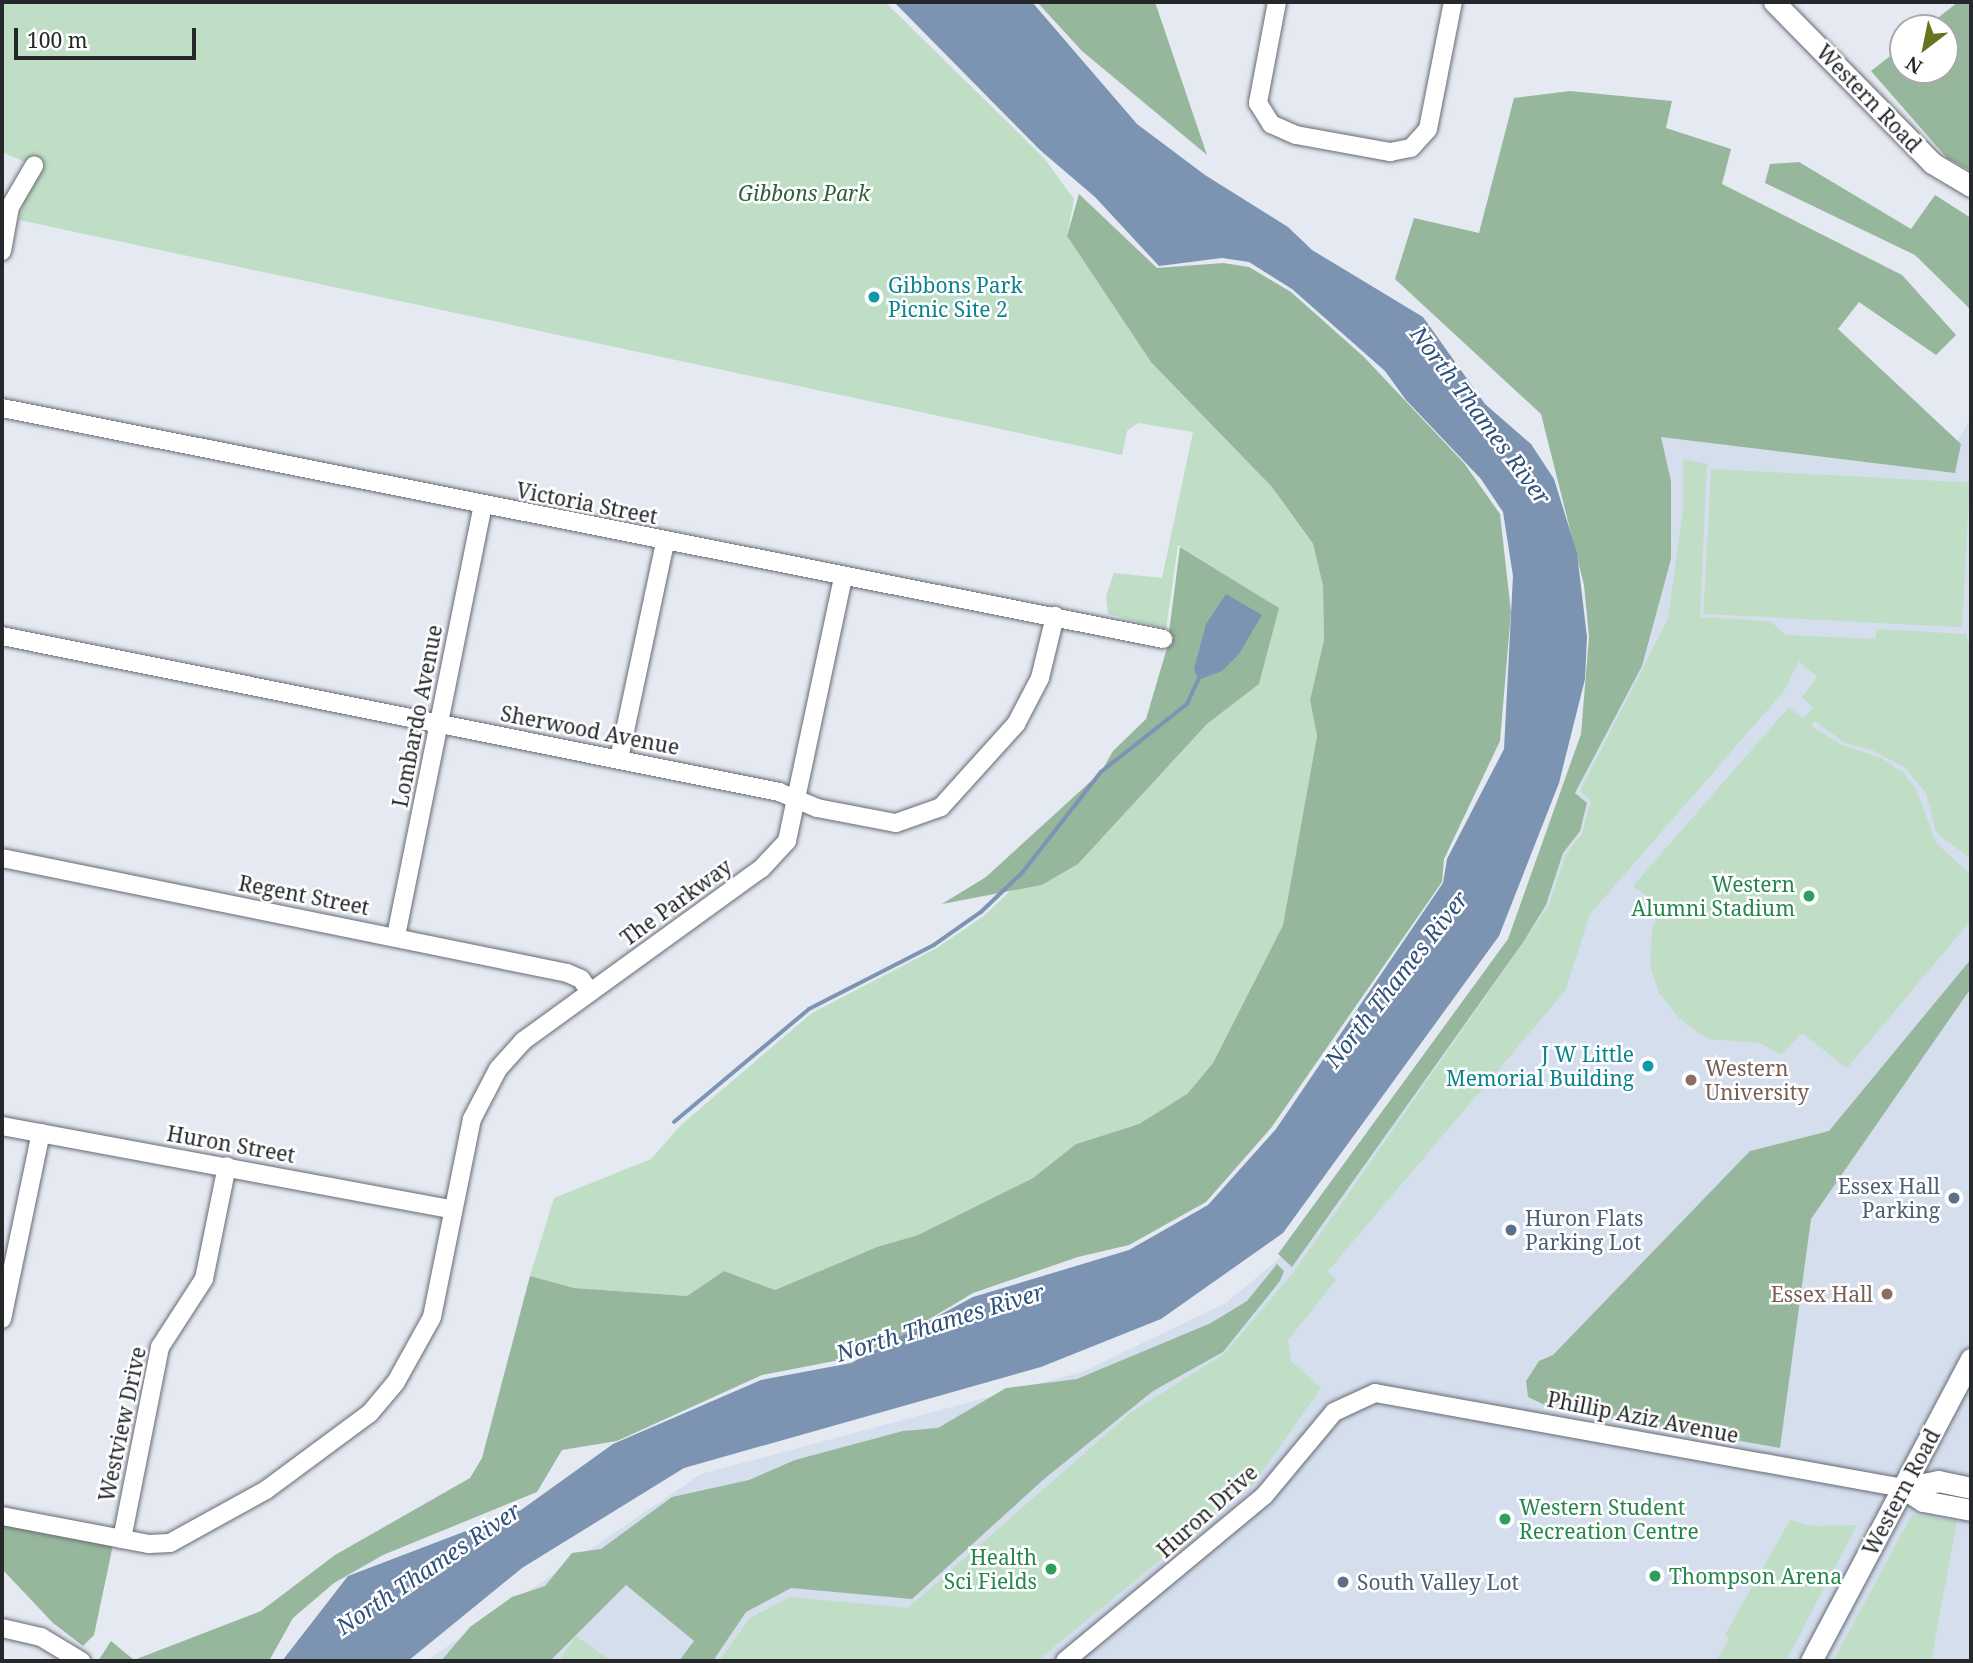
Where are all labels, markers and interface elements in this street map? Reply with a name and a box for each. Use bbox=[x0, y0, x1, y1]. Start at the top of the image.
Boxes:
scale bar bbox=[18, 14, 200, 58]
north arrow bbox=[1889, 14, 1959, 84]
text: 100 m bbox=[27, 26, 88, 54]
street label: Western Road bbox=[1811, 39, 1927, 157]
text: N bbox=[1901, 50, 1927, 80]
park label: Gibbons Park bbox=[738, 180, 870, 206]
place label: Gibbons Park Picnic Site 2 bbox=[888, 272, 1023, 322]
marker: Gibbons Park Picnic Site 2 bbox=[866, 289, 882, 305]
water label: North Thames River bbox=[1405, 320, 1557, 510]
street label: Victoria Street bbox=[514, 477, 660, 529]
street label: Lombardo Avenue bbox=[387, 623, 447, 809]
street label: Sherwood Avenue bbox=[498, 700, 682, 760]
street label: The Parkway bbox=[616, 853, 736, 951]
street label: Regent Street bbox=[237, 870, 371, 920]
place label: Western Alumni Stadium bbox=[1631, 871, 1795, 921]
water label: North Thames River bbox=[1319, 885, 1473, 1073]
marker: Western Alumni Stadium bbox=[1801, 888, 1817, 904]
place label: J W Little Memorial Building bbox=[1446, 1041, 1634, 1091]
place label: Western University bbox=[1705, 1055, 1809, 1105]
marker: J W Little Memorial Building bbox=[1640, 1058, 1656, 1074]
marker: Western University bbox=[1683, 1072, 1699, 1088]
street label: Huron Street bbox=[165, 1120, 297, 1168]
place label: Essex Hall Parking bbox=[1838, 1173, 1940, 1223]
marker: Essex Hall Parking bbox=[1946, 1190, 1962, 1206]
place label: Huron Flats Parking Lot bbox=[1525, 1205, 1644, 1255]
marker: Huron Flats Parking Lot bbox=[1503, 1222, 1519, 1238]
water label: North Thames River bbox=[833, 1277, 1047, 1367]
place label: Essex Hall bbox=[1771, 1281, 1873, 1307]
marker: Essex Hall bbox=[1879, 1286, 1895, 1302]
street label: Westview Drive bbox=[93, 1344, 151, 1504]
street label: Phillip Aziz Avenue bbox=[1545, 1386, 1741, 1448]
street label: Western Road bbox=[1857, 1424, 1945, 1560]
street label: Huron Drive bbox=[1152, 1459, 1262, 1563]
place label: Western Student Recreation Centre bbox=[1519, 1494, 1699, 1544]
water label: North Thames River bbox=[331, 1496, 525, 1640]
marker: Western Student Recreation Centre bbox=[1497, 1511, 1513, 1527]
place label: Health Sci Fields bbox=[944, 1544, 1037, 1594]
marker: Health Sci Fields bbox=[1043, 1561, 1059, 1577]
place label: Thompson Arena bbox=[1669, 1563, 1842, 1589]
marker: Thompson Arena bbox=[1647, 1568, 1663, 1584]
place label: South Valley Lot bbox=[1357, 1569, 1519, 1595]
marker: South Valley Lot bbox=[1335, 1574, 1351, 1590]

